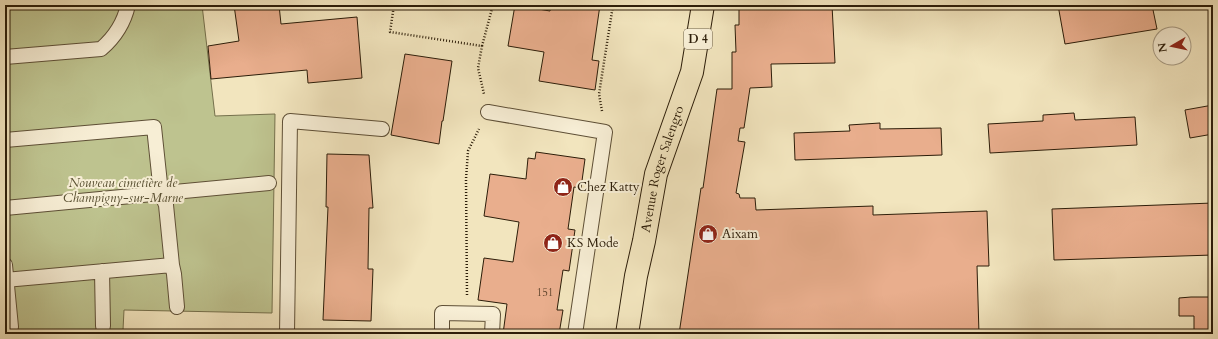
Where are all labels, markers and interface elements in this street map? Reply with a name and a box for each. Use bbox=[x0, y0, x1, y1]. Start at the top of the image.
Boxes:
north arrow bbox=[1152, 26, 1192, 66]
road number: D 4 bbox=[684, 29, 712, 49]
text: N bbox=[1154, 41, 1171, 53]
street label: Avenue Roger Salengro bbox=[637, 103, 688, 234]
park label: Nouveau cimetière de Champigny-sur-Marne bbox=[63, 174, 184, 207]
shop icon: Chez Katty bbox=[552, 176, 574, 198]
place label: Chez Katty bbox=[577, 178, 640, 196]
shop icon: Aixam bbox=[697, 223, 719, 245]
place label: Aixam bbox=[722, 225, 758, 243]
shop icon: KS Mode bbox=[542, 232, 564, 254]
place label: KS Mode bbox=[567, 234, 619, 252]
house number: 151 bbox=[537, 285, 553, 300]

